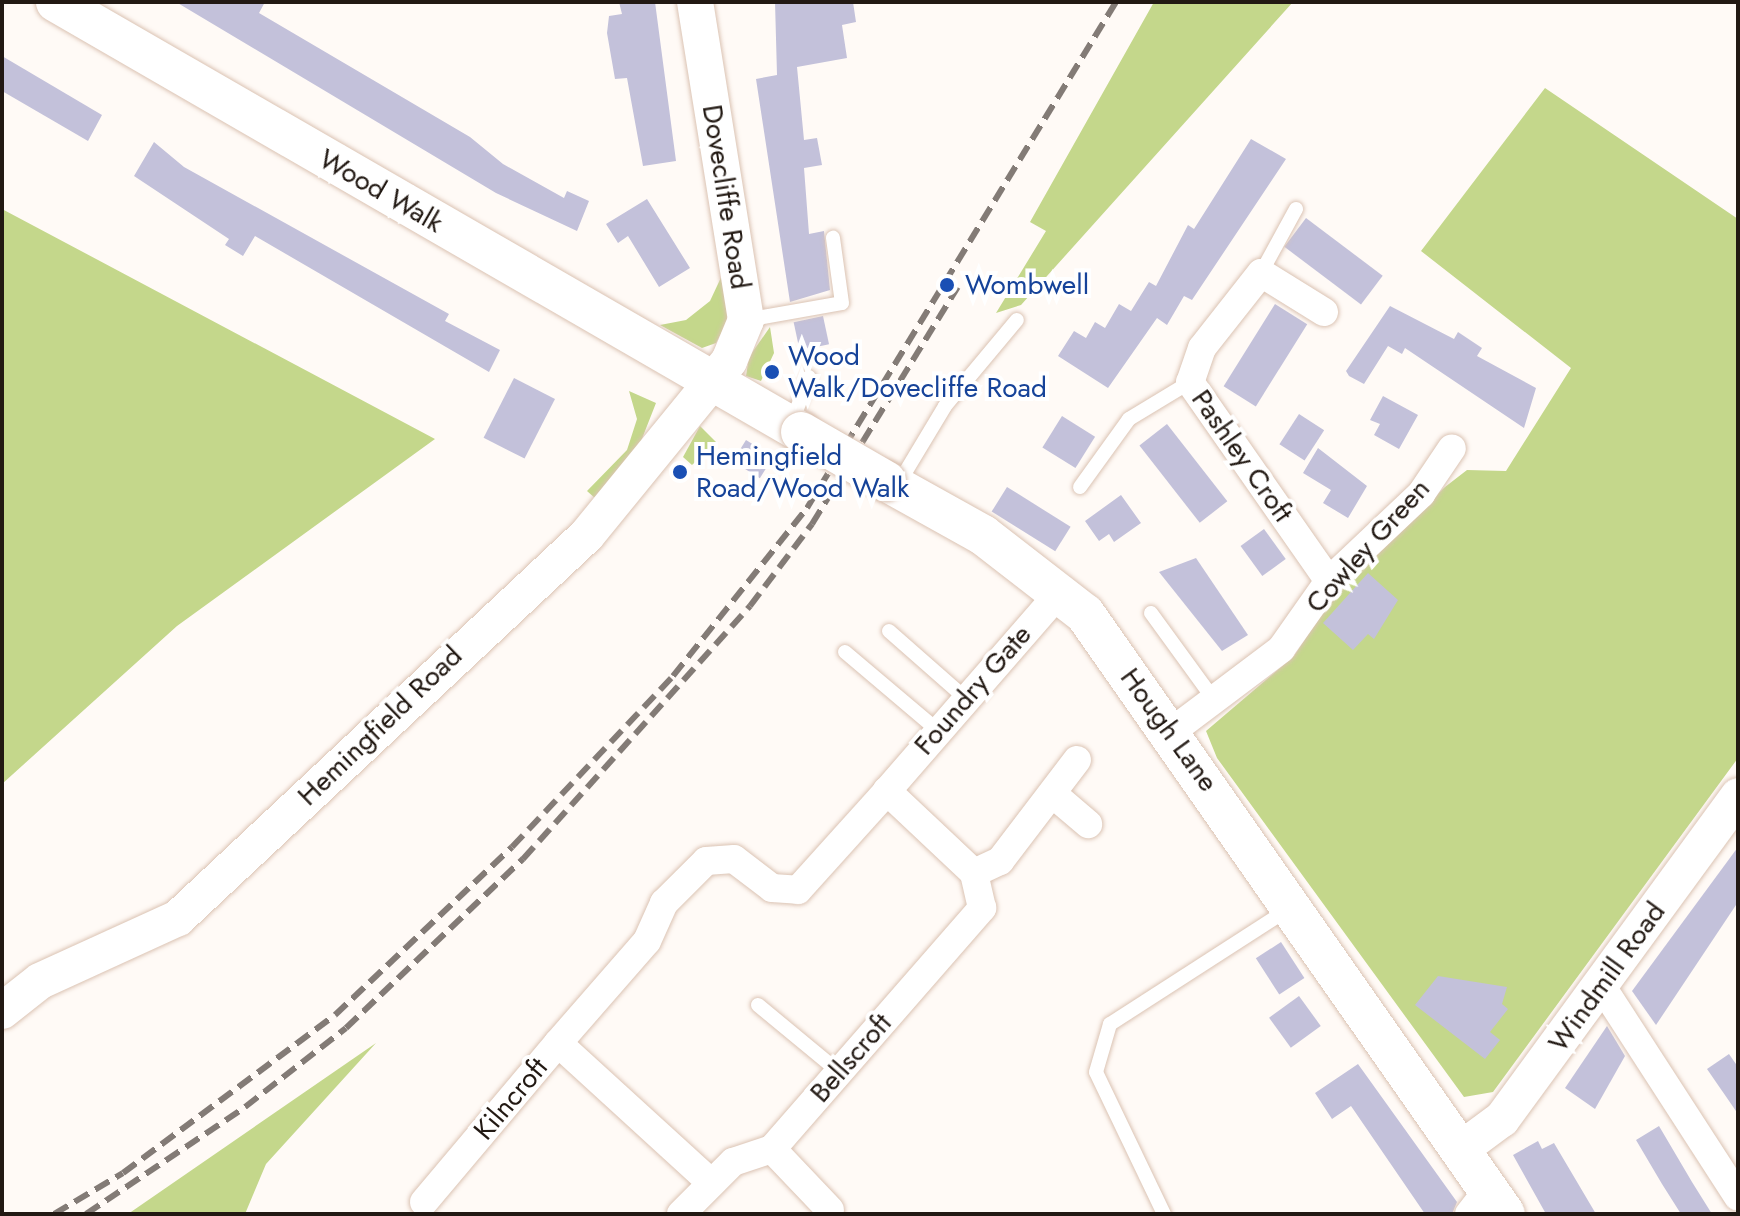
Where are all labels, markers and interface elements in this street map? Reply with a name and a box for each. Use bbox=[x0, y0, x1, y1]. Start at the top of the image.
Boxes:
street label: Dovecliffe Road bbox=[695, 102, 757, 292]
street label: Wood Walk bbox=[313, 142, 449, 240]
place label: Wombwell bbox=[965, 268, 1089, 302]
marker: Wombwell bbox=[936, 274, 958, 296]
place label: Wood Walk/Dovecliffe Road bbox=[788, 339, 1047, 405]
marker: Wood Walk/Dovecliffe Road bbox=[763, 363, 781, 381]
street label: Pashley Croft bbox=[1184, 383, 1300, 529]
place label: Hemingfield Road/Wood Walk bbox=[696, 439, 909, 505]
marker: Hemingfield Road/Wood Walk bbox=[671, 463, 689, 481]
street label: Cowley Green bbox=[1299, 472, 1437, 620]
street label: Foundry Gate bbox=[907, 618, 1039, 762]
street label: Hemingfield Road bbox=[291, 639, 469, 813]
street label: Hough Lane bbox=[1113, 662, 1225, 798]
street label: Windmill Road bbox=[1542, 896, 1672, 1058]
street label: Bellscroft bbox=[803, 1007, 899, 1109]
street label: Kilncroft bbox=[467, 1051, 555, 1147]

